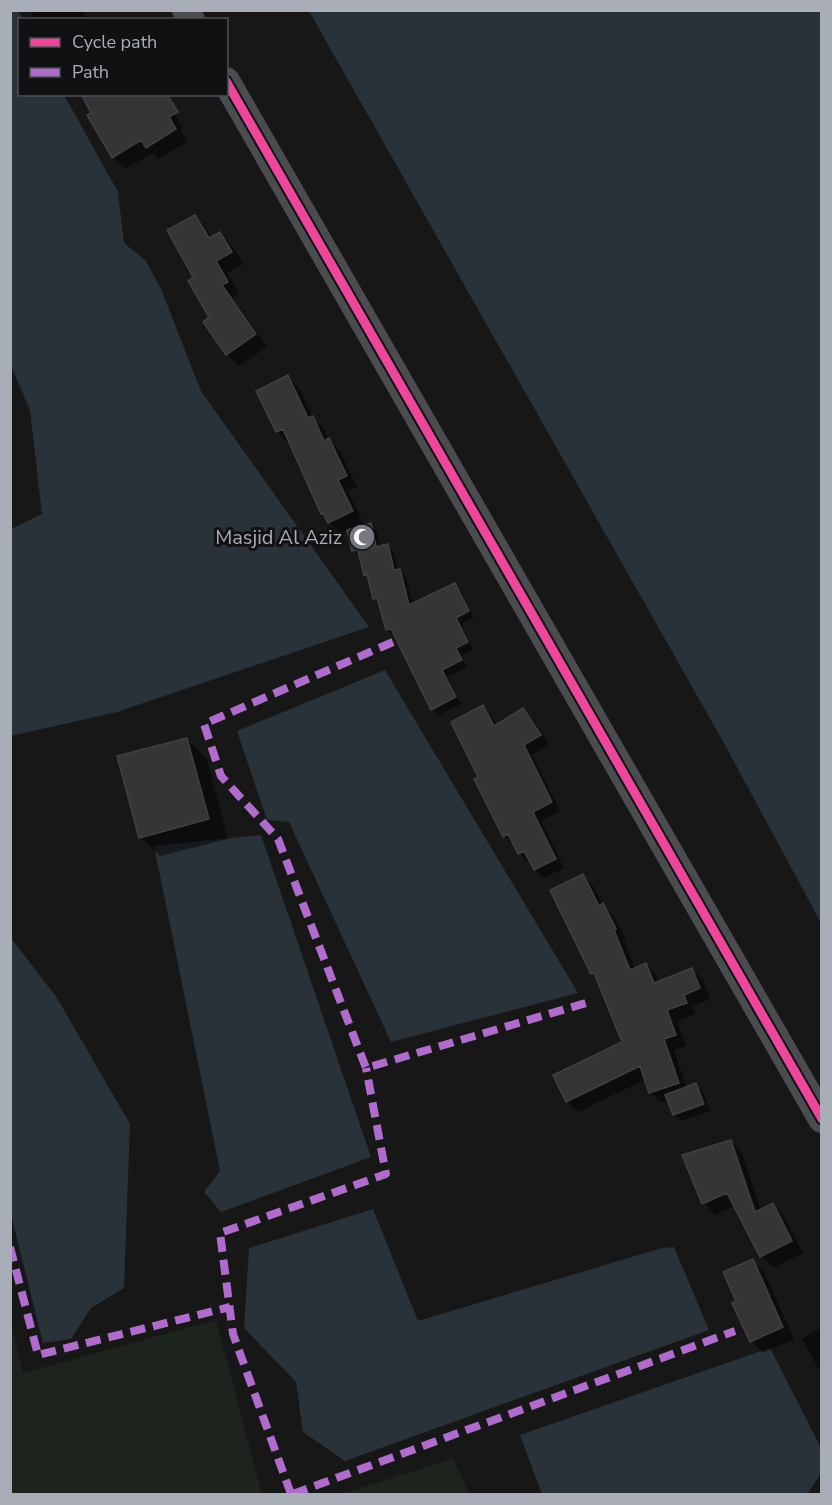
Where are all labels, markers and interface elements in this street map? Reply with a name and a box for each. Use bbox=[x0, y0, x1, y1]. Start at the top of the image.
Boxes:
legend bbox=[18, 18, 228, 96]
text: Cycle path bbox=[72, 30, 157, 54]
text: Path bbox=[72, 60, 109, 84]
mosque icon: Masjid Al Aziz bbox=[347, 522, 377, 552]
place label: Masjid Al Aziz bbox=[215, 524, 342, 551]

